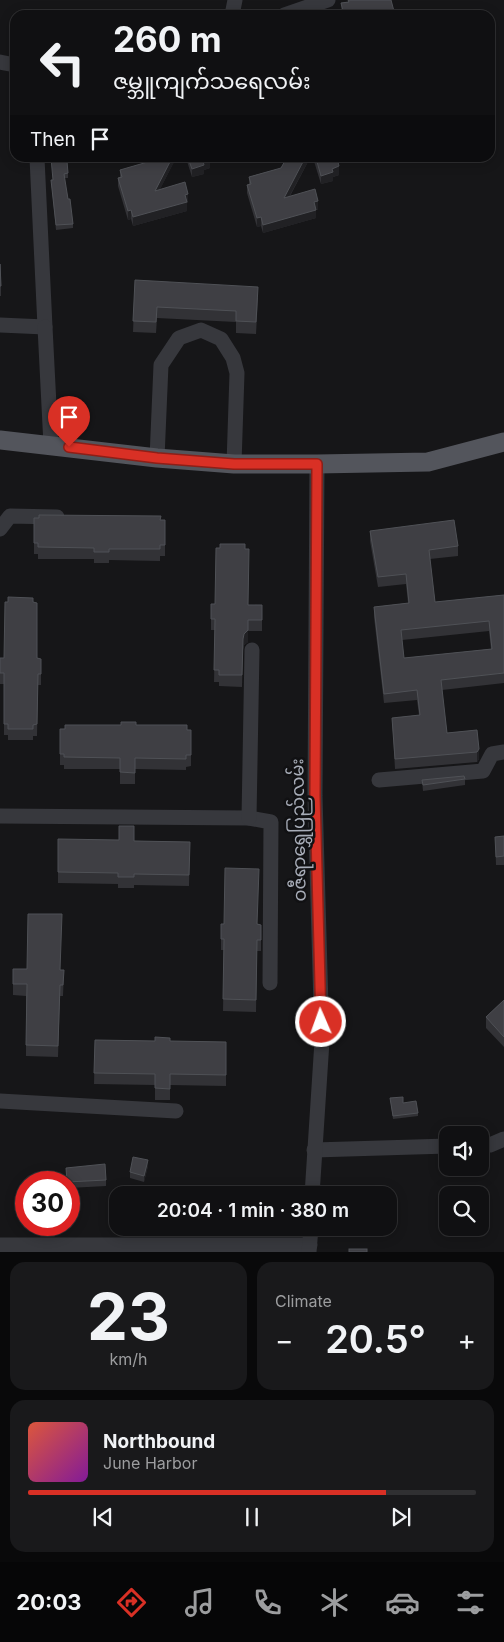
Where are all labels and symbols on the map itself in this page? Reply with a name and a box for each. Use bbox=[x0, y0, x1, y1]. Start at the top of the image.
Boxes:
pin bbox=[48, 396, 90, 447]
street label: ဝဇီရာရွှေပြည်လမ်း bbox=[283, 758, 315, 902]
position arrow bbox=[294, 995, 346, 1047]
speed limit sign: 30 bbox=[15, 1171, 80, 1236]

